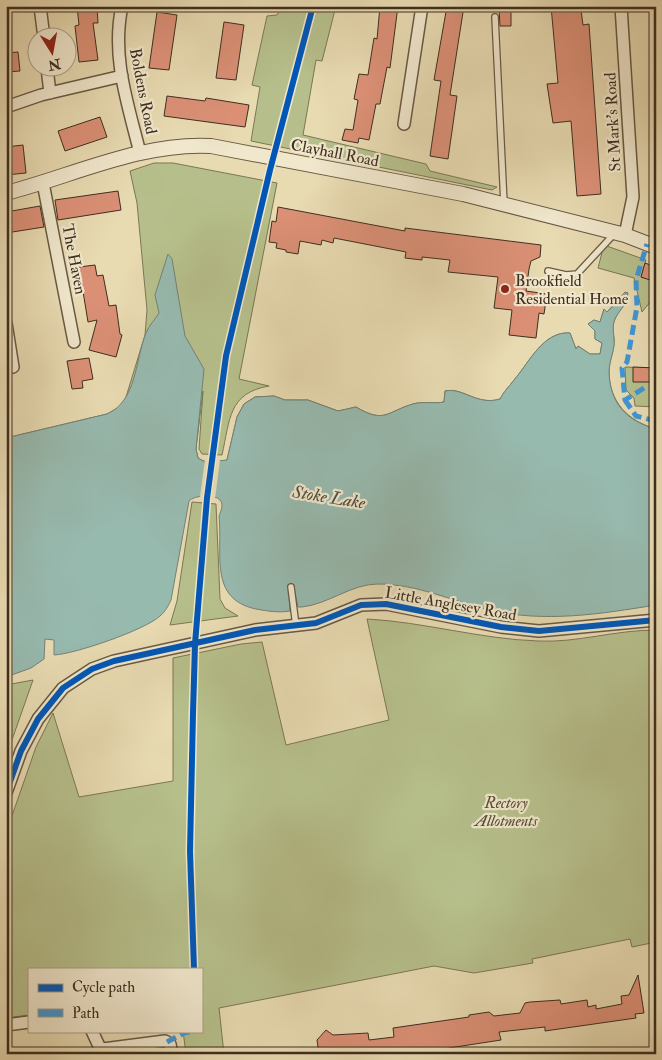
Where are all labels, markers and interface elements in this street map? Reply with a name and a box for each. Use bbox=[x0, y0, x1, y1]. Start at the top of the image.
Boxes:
north arrow bbox=[28, 28, 78, 78]
street label: Boldens Road bbox=[125, 46, 161, 136]
text: N bbox=[46, 55, 63, 74]
street label: St Mark's Road bbox=[600, 72, 626, 172]
street label: Clayhall Road bbox=[289, 135, 381, 171]
street label: The Haven bbox=[57, 222, 91, 296]
place label: Brookfield Residential Home bbox=[515, 271, 629, 309]
marker: Brookfield Residential Home bbox=[499, 283, 511, 295]
water label: Stoke Lake bbox=[290, 480, 368, 515]
street label: Little Anglesey Road bbox=[383, 583, 518, 625]
park label: Rectory Allotments bbox=[473, 793, 538, 831]
legend bbox=[28, 968, 202, 1032]
text: Cycle path bbox=[72, 978, 135, 998]
text: Path bbox=[72, 1004, 99, 1023]

